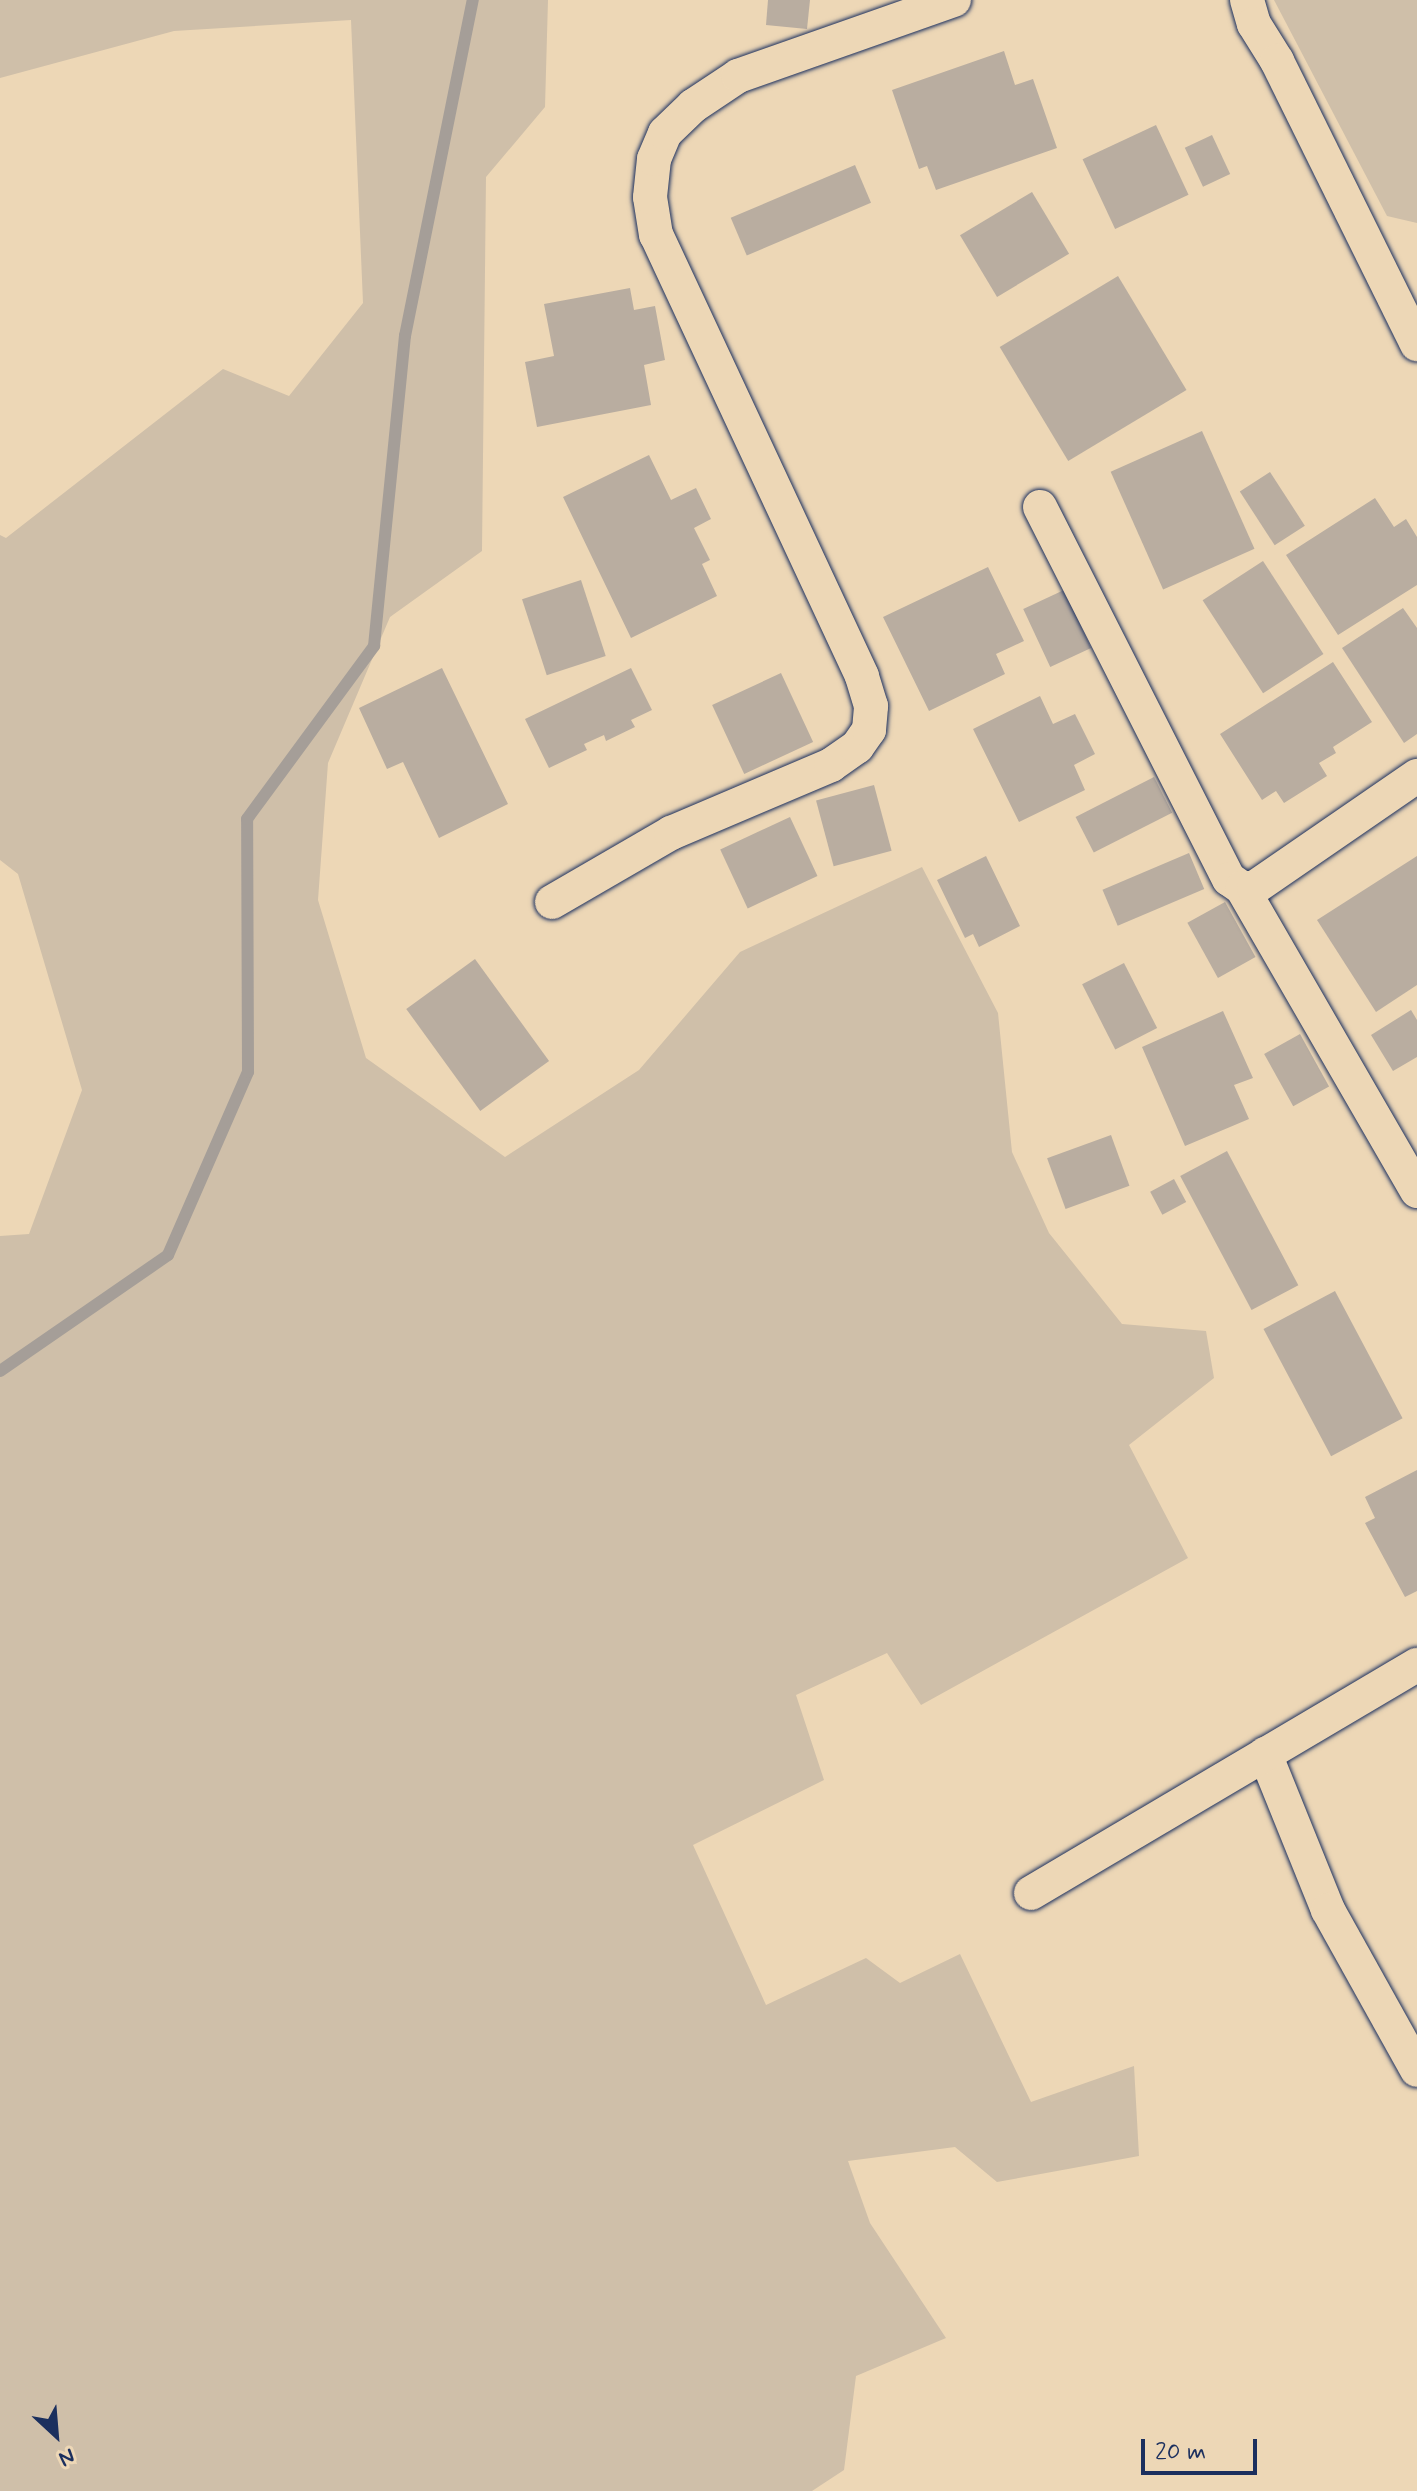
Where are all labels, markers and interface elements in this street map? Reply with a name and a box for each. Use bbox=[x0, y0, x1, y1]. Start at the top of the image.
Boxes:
north arrow bbox=[16, 2395, 96, 2475]
scale bar bbox=[1145, 2423, 1261, 2473]
text: 20 m bbox=[1155, 2437, 1206, 2468]
text: N bbox=[54, 2441, 79, 2472]

